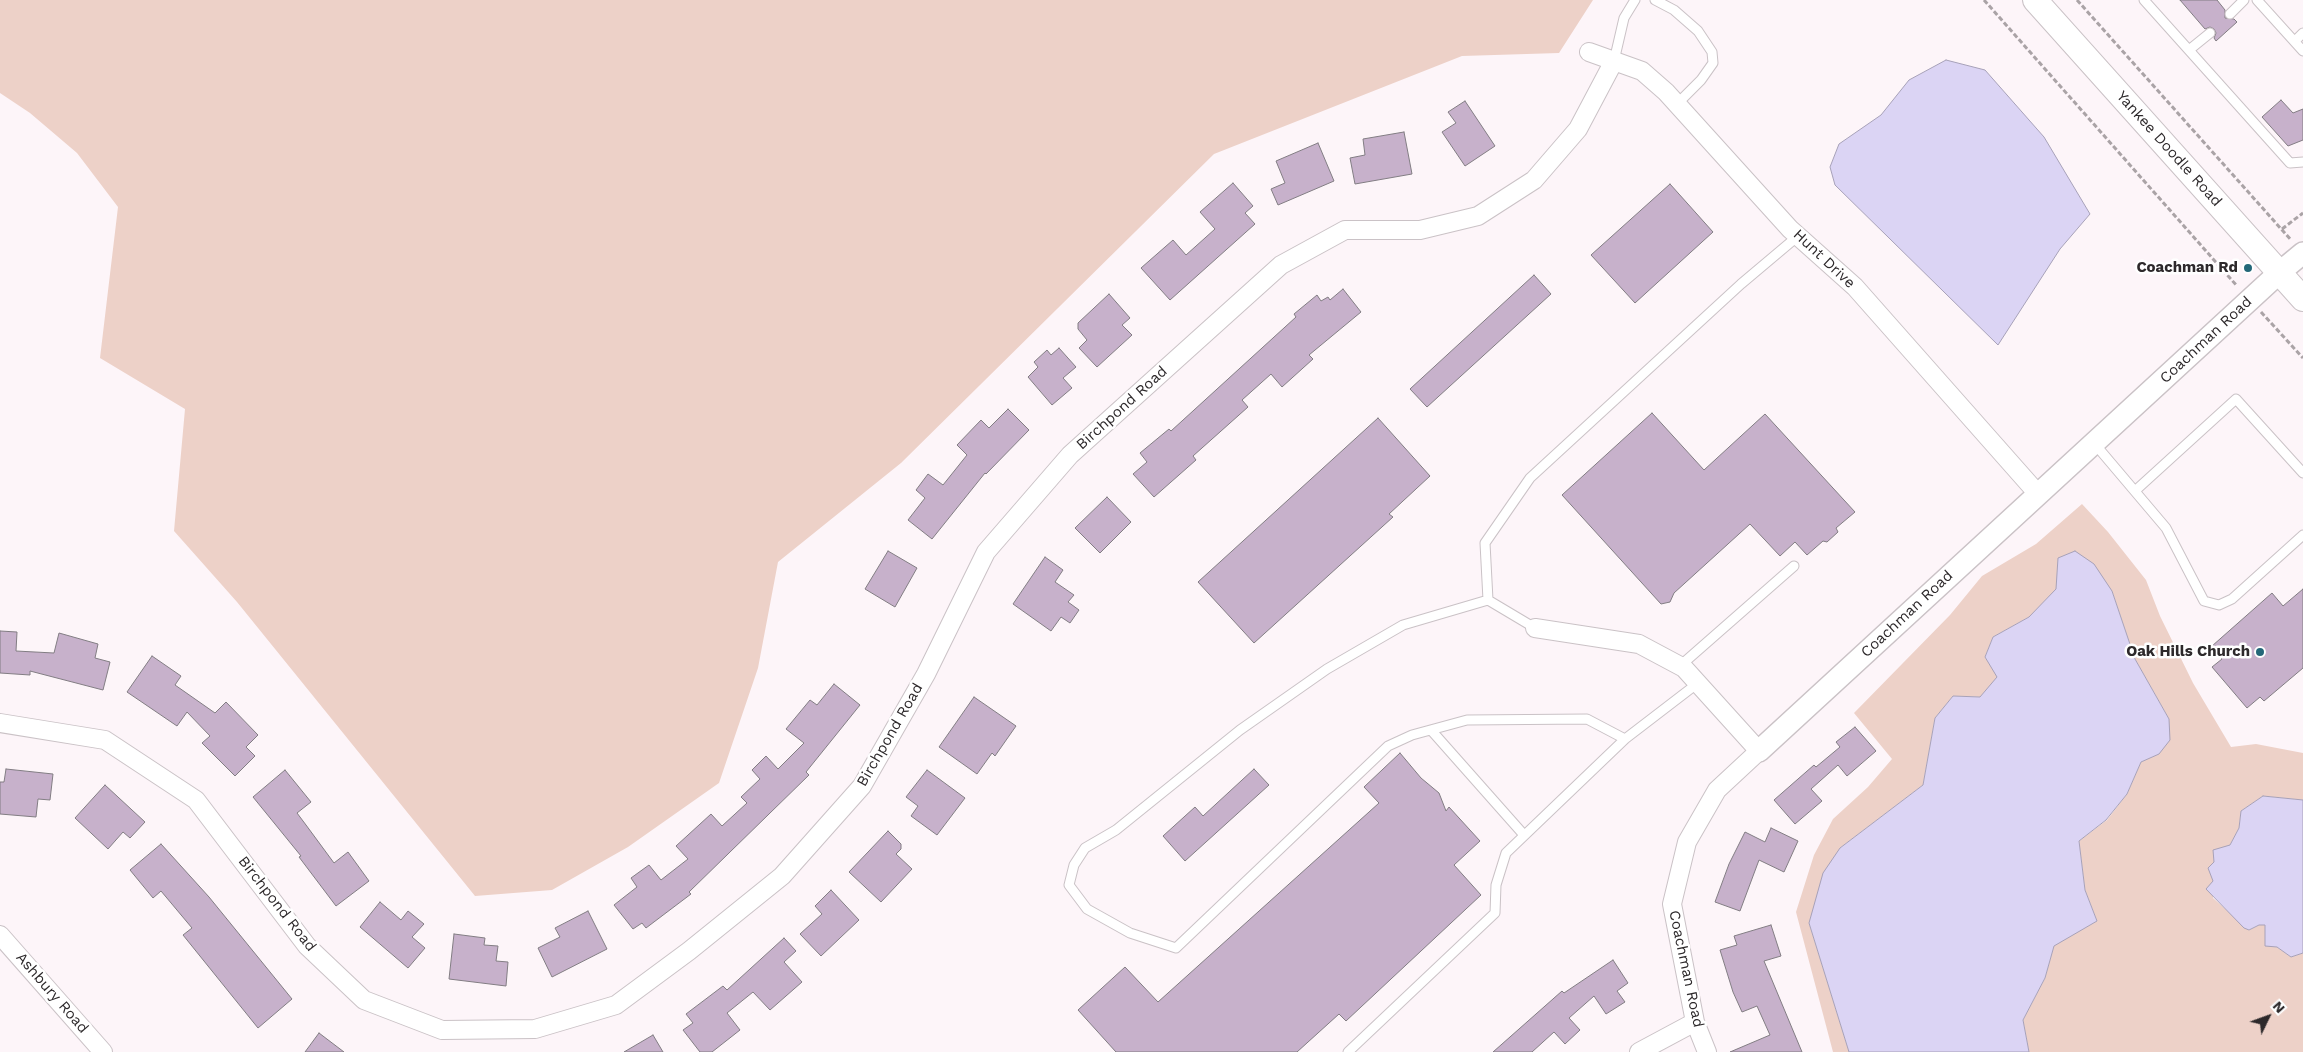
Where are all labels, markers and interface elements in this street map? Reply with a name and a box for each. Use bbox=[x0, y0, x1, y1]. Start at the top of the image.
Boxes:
street label: Yankee Doodle Road bbox=[2112, 88, 2226, 210]
street label: Hunt Drive bbox=[1789, 226, 1859, 292]
place label: Coachman Rd bbox=[2136, 259, 2238, 277]
marker: Coachman Rd bbox=[2242, 262, 2254, 274]
street label: Coachman Road bbox=[2156, 293, 2256, 387]
street label: Birchpond Road bbox=[1073, 362, 1171, 454]
street label: Coachman Road bbox=[1857, 567, 1957, 661]
place label: Oak Hills Church bbox=[2126, 643, 2250, 661]
marker: Oak Hills Church bbox=[2254, 646, 2266, 658]
street label: Birchpond Road bbox=[853, 680, 927, 790]
street label: Birchpond Road bbox=[234, 853, 320, 955]
street label: Coachman Road bbox=[1665, 909, 1707, 1029]
street label: Ashbury Road bbox=[12, 949, 92, 1037]
north arrow bbox=[2243, 992, 2293, 1042]
text: N bbox=[2270, 998, 2289, 1016]

